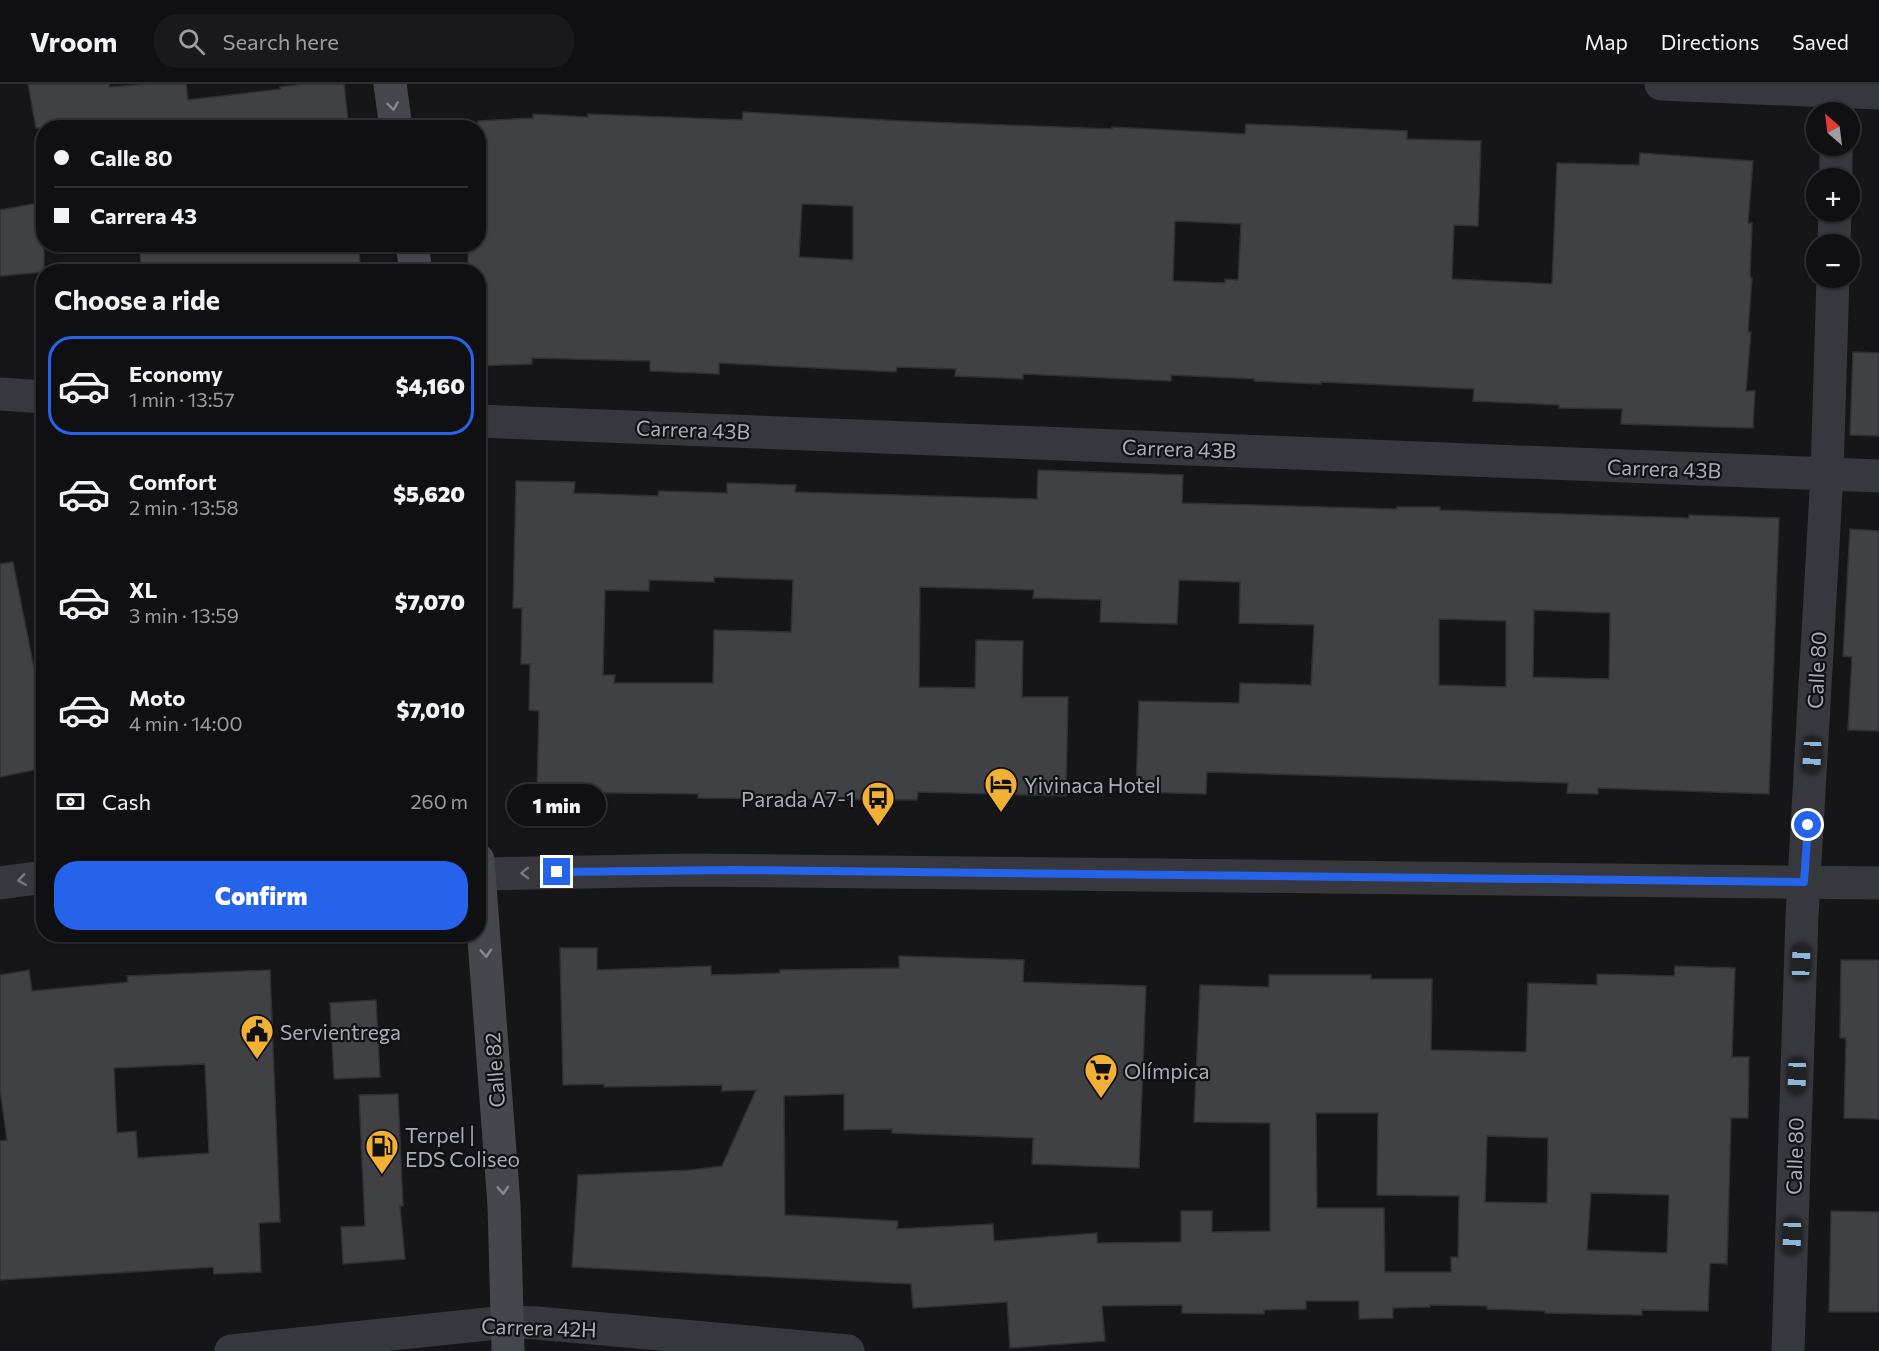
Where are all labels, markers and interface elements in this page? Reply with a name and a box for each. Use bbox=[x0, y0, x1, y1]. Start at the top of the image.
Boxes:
search box bbox=[154, 14, 574, 68]
text: Vroom bbox=[30, 24, 118, 58]
icon: search bbox=[175, 25, 208, 58]
text: Search here bbox=[223, 28, 339, 55]
text: Map bbox=[1585, 29, 1628, 54]
text: Directions bbox=[1661, 29, 1759, 54]
text: Saved bbox=[1792, 29, 1849, 54]
one-way arrow bbox=[386, 101, 398, 110]
north arrow bbox=[1806, 102, 1860, 156]
map controls bbox=[1806, 102, 1860, 288]
text: Calle 80 bbox=[90, 144, 173, 171]
button: + bbox=[1806, 168, 1860, 222]
text: Carrera 43 bbox=[90, 202, 197, 229]
button: − bbox=[1806, 234, 1860, 288]
text: Choose a ride bbox=[54, 283, 220, 316]
icon: car bbox=[57, 359, 111, 413]
text: Economy bbox=[129, 360, 223, 387]
text: $4,160 bbox=[396, 372, 465, 399]
text: 1 min · 13:57 bbox=[129, 387, 235, 411]
street label: Carrera 43B bbox=[636, 415, 750, 443]
street label: Carrera 43B bbox=[1122, 434, 1236, 462]
street label: Carrera 43B bbox=[1607, 454, 1721, 482]
icon: car bbox=[57, 467, 111, 521]
text: Comfort bbox=[129, 468, 217, 495]
text: $5,620 bbox=[393, 480, 465, 507]
text: 2 min · 13:58 bbox=[129, 495, 239, 519]
icon: car bbox=[57, 575, 111, 629]
text: XL bbox=[129, 576, 157, 603]
text: $7,070 bbox=[395, 588, 465, 615]
text: 3 min · 13:59 bbox=[129, 603, 239, 627]
street label: Calle 80 bbox=[1801, 631, 1831, 709]
icon: car bbox=[57, 683, 111, 737]
text: Moto bbox=[129, 684, 185, 711]
text: $7,010 bbox=[396, 696, 465, 723]
text: 4 min · 14:00 bbox=[129, 711, 243, 735]
car bbox=[1802, 737, 1822, 773]
hotel icon: Yivinaca Hotel bbox=[983, 766, 1019, 813]
place label: Yivinaca Hotel bbox=[1024, 772, 1161, 797]
bus stop icon: Parada A7-1 bbox=[860, 780, 896, 827]
icon: cash bbox=[54, 785, 87, 818]
callout: 1 min bbox=[508, 785, 606, 827]
place label: Parada A7-1 bbox=[741, 786, 855, 811]
text: Cash bbox=[102, 788, 151, 815]
text: 260 m bbox=[410, 789, 468, 813]
text: 1 min bbox=[532, 793, 581, 817]
route start bbox=[1794, 811, 1821, 838]
route end bbox=[543, 858, 570, 885]
button: Confirm bbox=[54, 861, 468, 930]
one-way arrow bbox=[520, 867, 529, 879]
one-way arrow bbox=[17, 873, 27, 886]
car bbox=[1791, 944, 1811, 980]
one-way arrow bbox=[479, 949, 492, 958]
public building icon: Servientrega bbox=[239, 1013, 275, 1060]
place label: Servientrega bbox=[280, 1019, 401, 1044]
street label: Calle 82 bbox=[479, 1031, 509, 1109]
supermarket icon: Olímpica bbox=[1083, 1052, 1119, 1099]
place label: Olímpica bbox=[1124, 1058, 1209, 1083]
car bbox=[1787, 1058, 1807, 1094]
street label: Calle 80 bbox=[1780, 1117, 1808, 1195]
place label: Terpel | EDS Coliseo bbox=[405, 1122, 520, 1171]
fuel station icon: Terpel | EDS Coliseo bbox=[364, 1128, 400, 1175]
one-way arrow bbox=[496, 1185, 509, 1194]
car bbox=[1782, 1218, 1802, 1254]
street label: Carrera 42H bbox=[481, 1312, 597, 1342]

